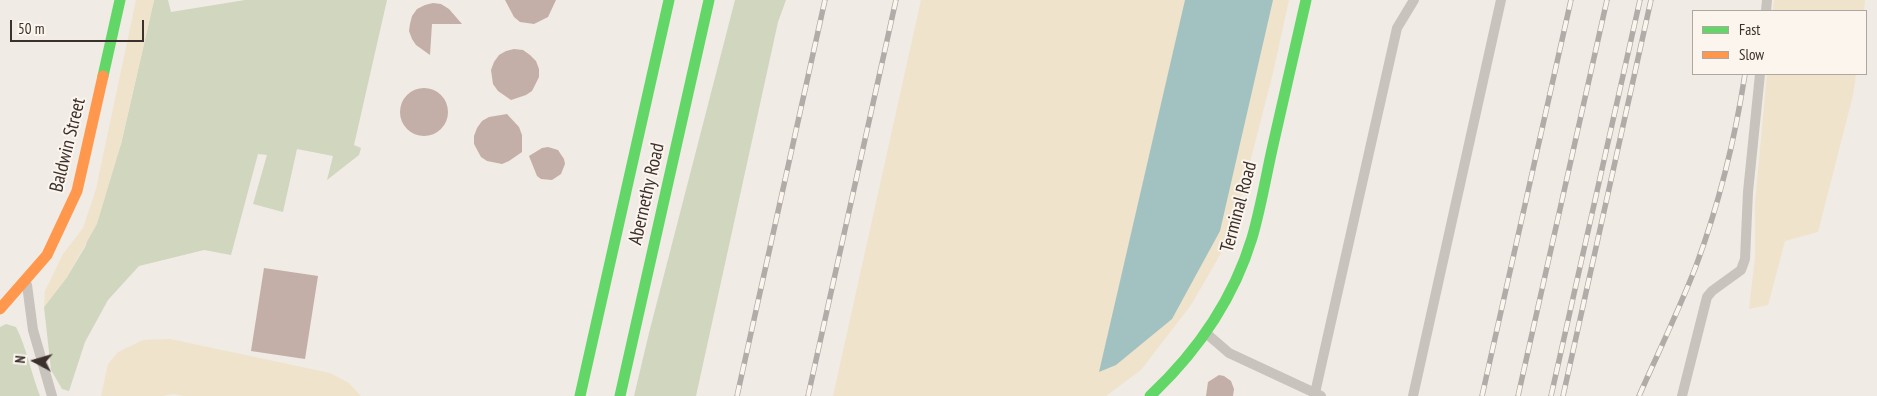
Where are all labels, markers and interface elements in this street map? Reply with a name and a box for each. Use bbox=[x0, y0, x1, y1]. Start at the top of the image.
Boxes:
scale bar bbox=[12, 10, 146, 42]
legend bbox=[1692, 10, 1867, 75]
text: 50 m bbox=[18, 19, 44, 38]
text: Fast bbox=[1739, 20, 1760, 39]
text: Slow bbox=[1739, 45, 1764, 64]
street label: Baldwin Street bbox=[45, 96, 91, 194]
street label: Abernethy Road bbox=[624, 141, 670, 247]
street label: Terminal Road bbox=[1216, 159, 1262, 255]
north arrow bbox=[10, 336, 60, 386]
text: N bbox=[11, 355, 29, 364]

